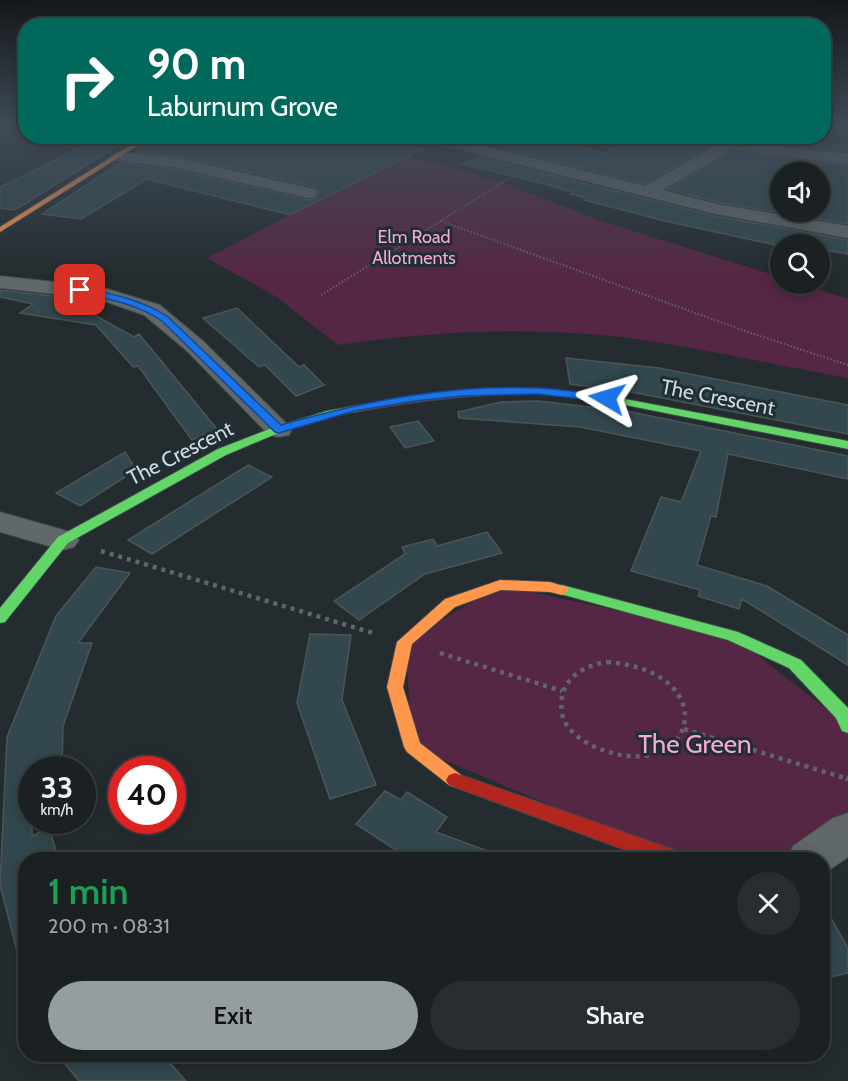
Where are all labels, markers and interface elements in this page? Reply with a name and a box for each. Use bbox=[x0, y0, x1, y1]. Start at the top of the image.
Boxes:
text: 90 m bbox=[147, 38, 246, 90]
icon: right bbox=[48, 42, 126, 120]
text: Laburnum Grove bbox=[147, 90, 338, 123]
map controls bbox=[770, 162, 830, 294]
button: sound bbox=[770, 162, 830, 222]
park label: Elm Road Allotments bbox=[372, 226, 456, 269]
button: search bbox=[770, 234, 830, 294]
pin bbox=[54, 264, 105, 315]
icon: arrive bbox=[63, 273, 96, 306]
position arrow bbox=[575, 366, 639, 430]
street label: The Crescent bbox=[659, 374, 777, 420]
street label: The Crescent bbox=[123, 416, 237, 490]
park label: The Green bbox=[638, 728, 752, 760]
speed limit sign: 40 bbox=[108, 756, 186, 834]
text: 33 bbox=[41, 769, 73, 806]
text: km/h bbox=[41, 801, 73, 819]
text: 1 min bbox=[48, 869, 128, 913]
button: close bbox=[737, 872, 800, 935]
text: 200 m · 08:31 bbox=[48, 914, 170, 938]
button: Exit bbox=[48, 981, 418, 1050]
button: Share bbox=[430, 981, 800, 1050]

